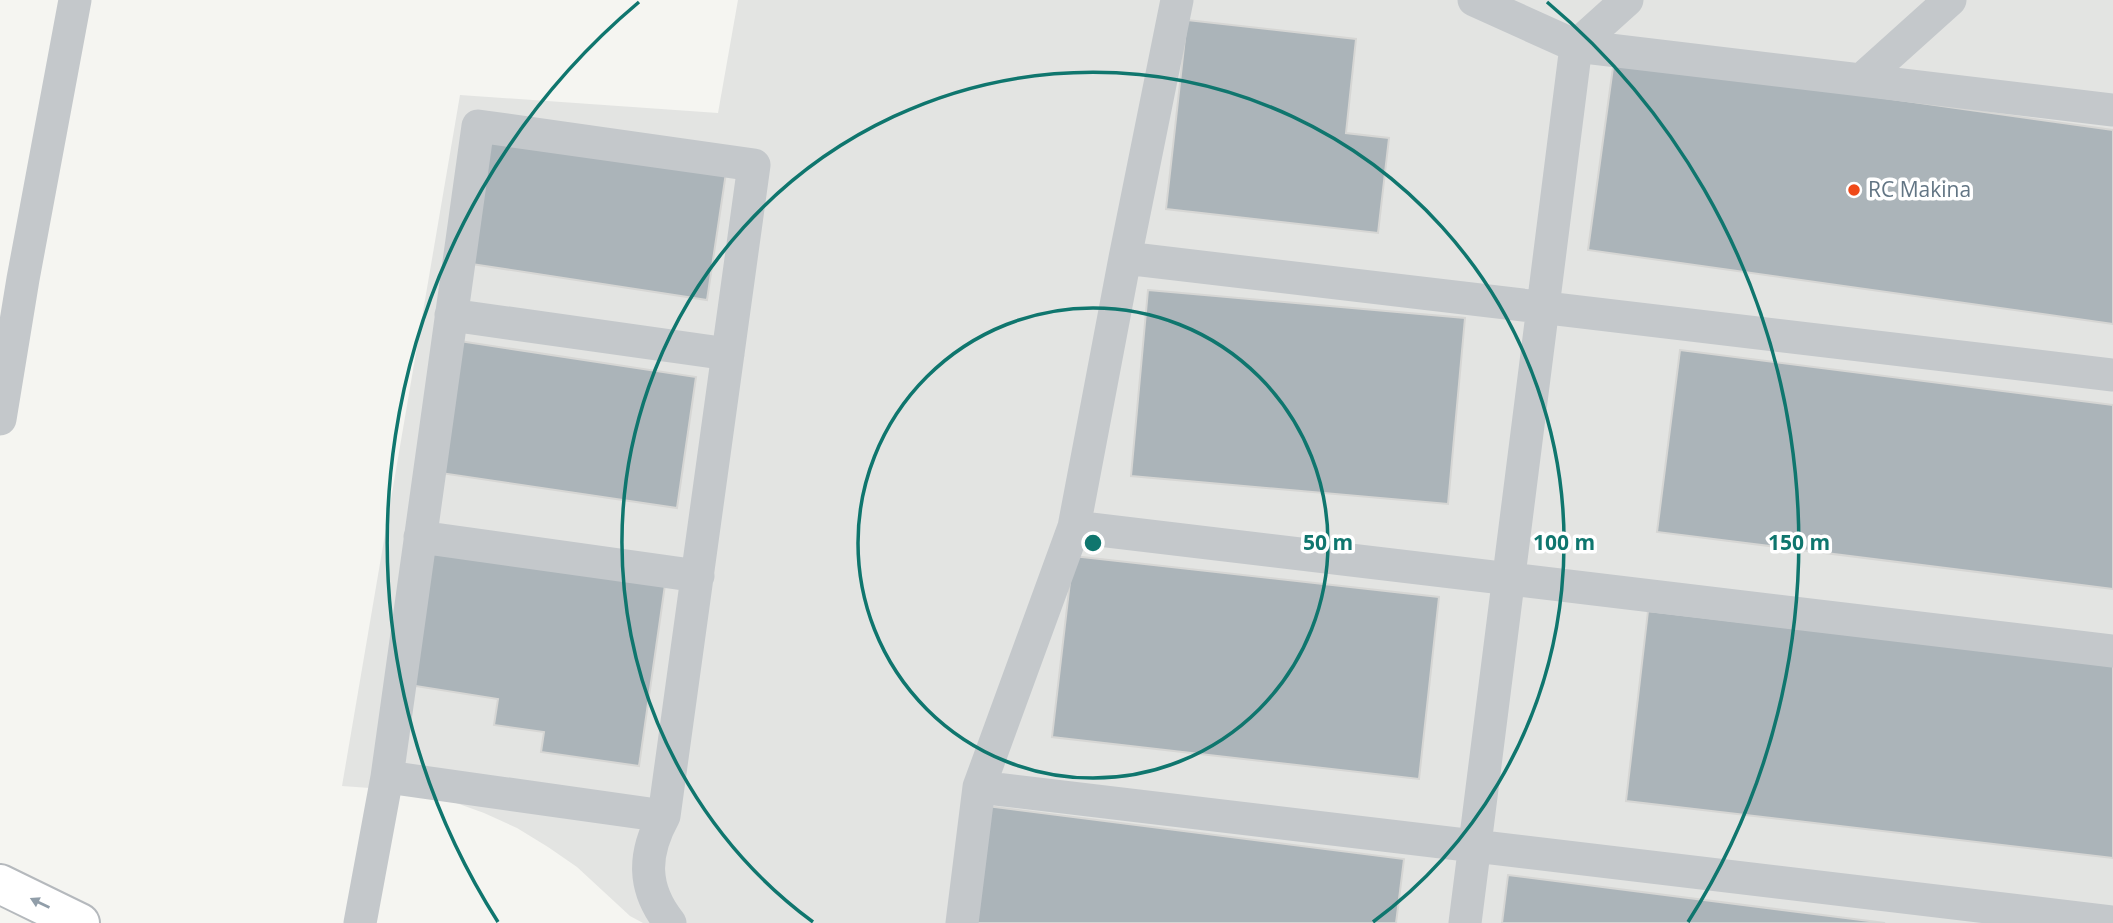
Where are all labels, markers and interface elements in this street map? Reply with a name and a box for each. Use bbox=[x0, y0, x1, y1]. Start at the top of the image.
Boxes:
place label: RC Makina bbox=[1868, 175, 1971, 203]
marker: RC Makina bbox=[1846, 182, 1862, 198]
text: 50 m bbox=[1303, 528, 1353, 556]
text: 100 m bbox=[1533, 528, 1595, 556]
text: 150 m bbox=[1768, 528, 1830, 556]
centre of rings bbox=[1081, 531, 1105, 555]
one-way arrow bbox=[30, 898, 50, 909]

